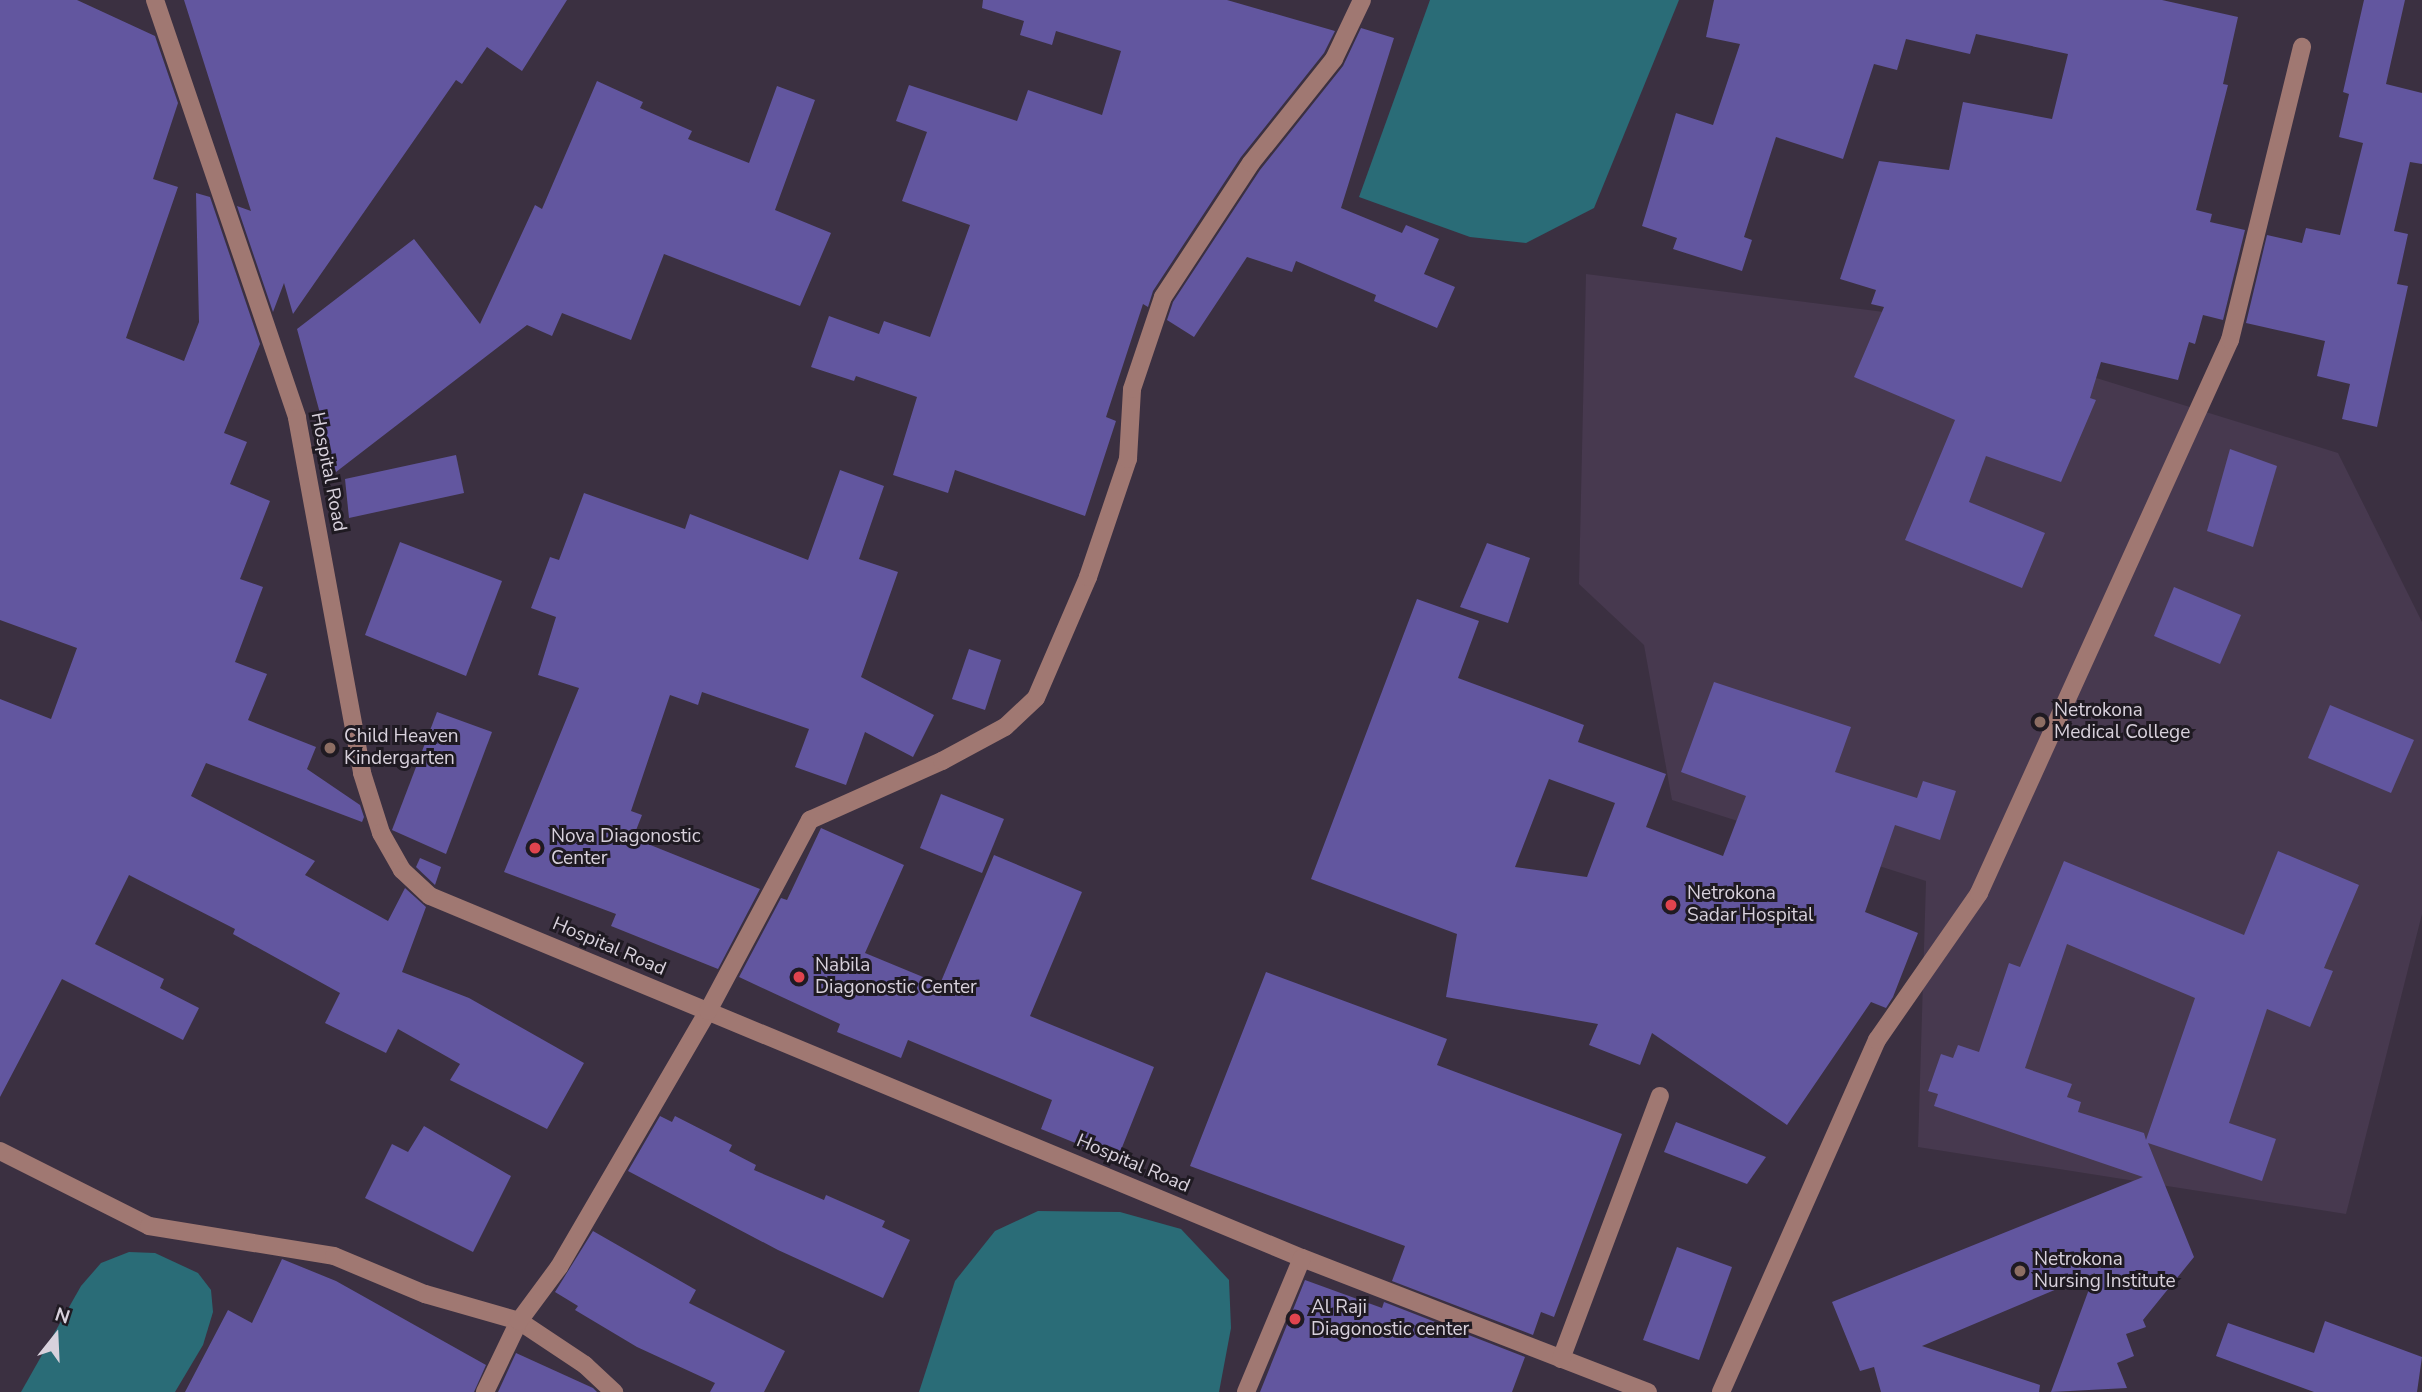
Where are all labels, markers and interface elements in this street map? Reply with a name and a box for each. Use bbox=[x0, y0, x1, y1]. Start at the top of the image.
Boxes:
street label: Hospital Road bbox=[305, 410, 351, 534]
place label: Netrokona Medical College bbox=[2054, 700, 2190, 744]
marker: Netrokona Medical College bbox=[2032, 714, 2048, 730]
place label: Child Heaven Kindergarten bbox=[344, 726, 459, 770]
marker: Child Heaven Kindergarten bbox=[322, 740, 338, 756]
place label: Nova Diagonostic Center bbox=[551, 826, 701, 870]
marker: Nova Diagonostic Center bbox=[525, 838, 545, 858]
place label: Netrokona Sadar Hospital bbox=[1687, 883, 1814, 927]
marker: Netrokona Sadar Hospital bbox=[1661, 895, 1681, 915]
street label: Hospital Road bbox=[549, 913, 669, 981]
place label: Nabila Diagonostic Center bbox=[815, 955, 977, 999]
marker: Nabila Diagonostic Center bbox=[789, 967, 809, 987]
street label: Hospital Road bbox=[1073, 1130, 1193, 1198]
place label: Netrokona Nursing Institute bbox=[2034, 1249, 2176, 1293]
marker: Netrokona Nursing Institute bbox=[2012, 1263, 2028, 1279]
place label: Al Raji Diagonostic center bbox=[1311, 1297, 1469, 1341]
north arrow bbox=[21, 1301, 91, 1371]
text: N bbox=[52, 1301, 73, 1331]
marker: Al Raji Diagonostic center bbox=[1285, 1309, 1305, 1329]

